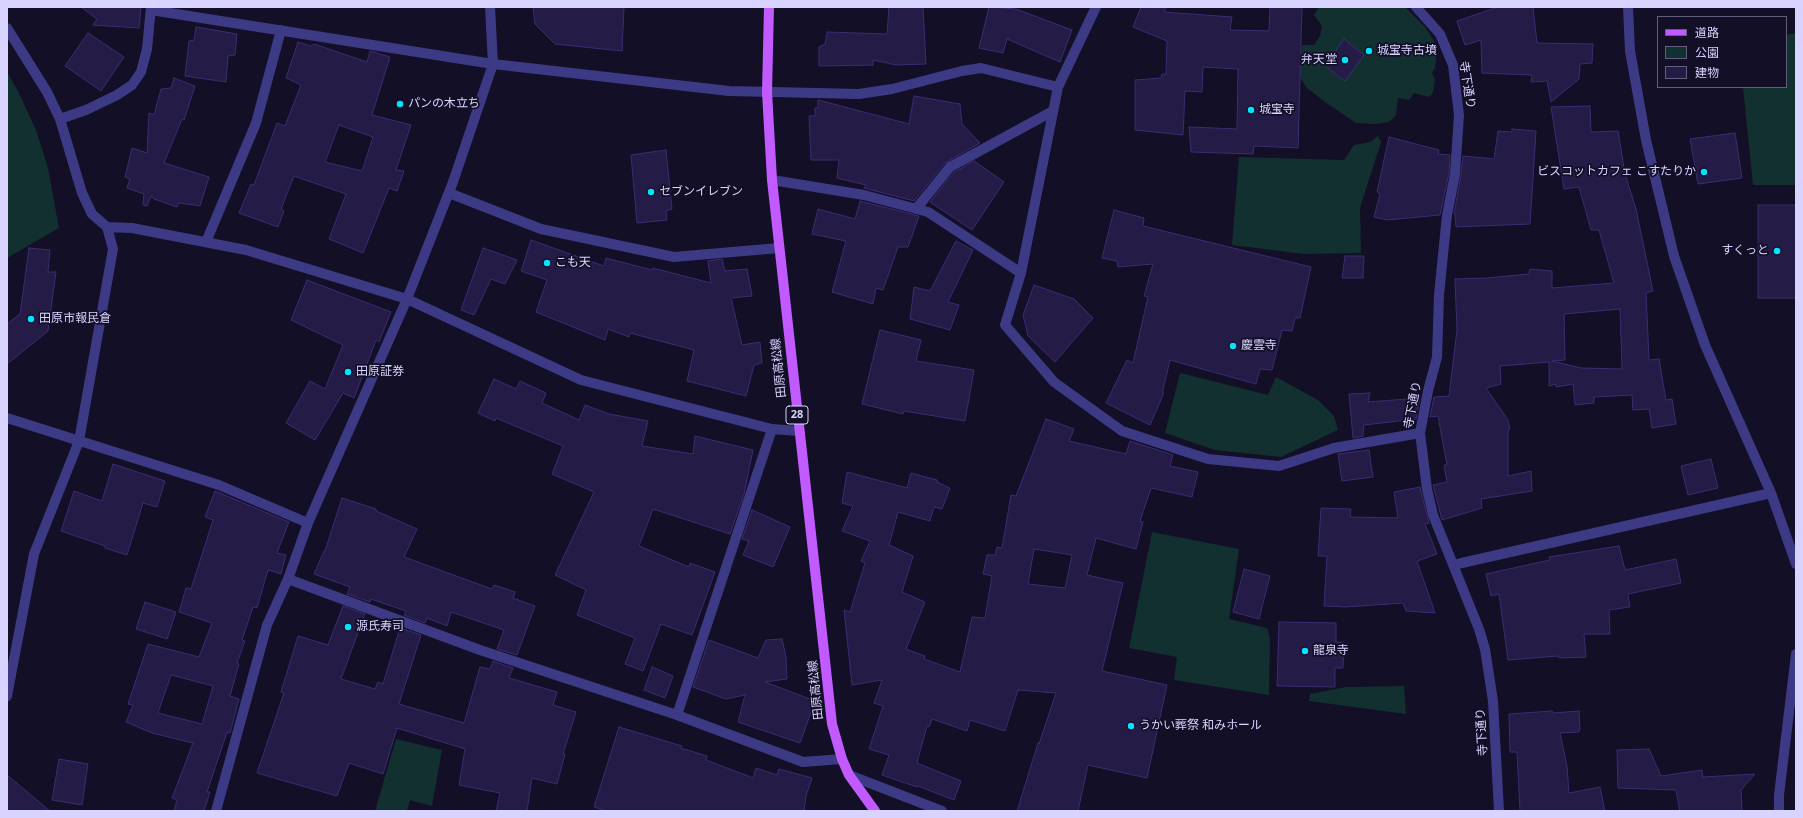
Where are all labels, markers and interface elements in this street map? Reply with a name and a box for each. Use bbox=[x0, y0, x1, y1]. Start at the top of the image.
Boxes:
legend bbox=[1657, 16, 1787, 88]
text: 道路 bbox=[1695, 24, 1719, 41]
place label: 城宝寺古墳 bbox=[1377, 44, 1437, 58]
text: 公園 bbox=[1695, 44, 1719, 61]
marker: 城宝寺古墳 bbox=[1364, 46, 1374, 56]
place label: 弁天堂 bbox=[1301, 53, 1337, 67]
marker: 弁天堂 bbox=[1340, 55, 1350, 65]
street label: 寺下通り bbox=[1456, 60, 1478, 110]
text: 建物 bbox=[1695, 64, 1719, 81]
place label: パンの木立ち bbox=[408, 97, 480, 111]
marker: パンの木立ち bbox=[395, 99, 405, 109]
place label: 城宝寺 bbox=[1259, 103, 1295, 117]
marker: 城宝寺 bbox=[1246, 105, 1256, 115]
place label: ビスコットカフェ こすたりか bbox=[1537, 165, 1696, 179]
marker: ビスコットカフェ こすたりか bbox=[1699, 167, 1709, 177]
place label: セブンイレブン bbox=[659, 185, 743, 199]
marker: セブンイレブン bbox=[646, 187, 656, 197]
place label: すくっと bbox=[1721, 244, 1769, 258]
marker: すくっと bbox=[1772, 246, 1782, 256]
place label: こも天 bbox=[555, 256, 591, 270]
marker: こも天 bbox=[542, 258, 552, 268]
place label: 田原市報民倉 bbox=[39, 312, 111, 326]
marker: 田原市報民倉 bbox=[26, 314, 36, 324]
street label: 田原高松線 bbox=[769, 337, 789, 399]
place label: 慶雲寺 bbox=[1241, 339, 1277, 353]
marker: 慶雲寺 bbox=[1228, 341, 1238, 351]
place label: 田原証券 bbox=[356, 365, 404, 379]
marker: 田原証券 bbox=[343, 367, 353, 377]
street label: 寺下通り bbox=[1401, 380, 1425, 430]
road number: 28 bbox=[786, 406, 808, 424]
place label: 源氏寿司 bbox=[356, 620, 404, 634]
marker: 源氏寿司 bbox=[343, 622, 353, 632]
place label: 龍泉寺 bbox=[1313, 644, 1349, 658]
marker: 龍泉寺 bbox=[1300, 646, 1310, 656]
street label: 田原高松線 bbox=[806, 659, 826, 721]
street label: 寺下通り bbox=[1474, 708, 1490, 756]
place label: うかい葬祭 和みホール bbox=[1139, 719, 1262, 733]
marker: うかい葬祭 和みホール bbox=[1126, 721, 1136, 731]

